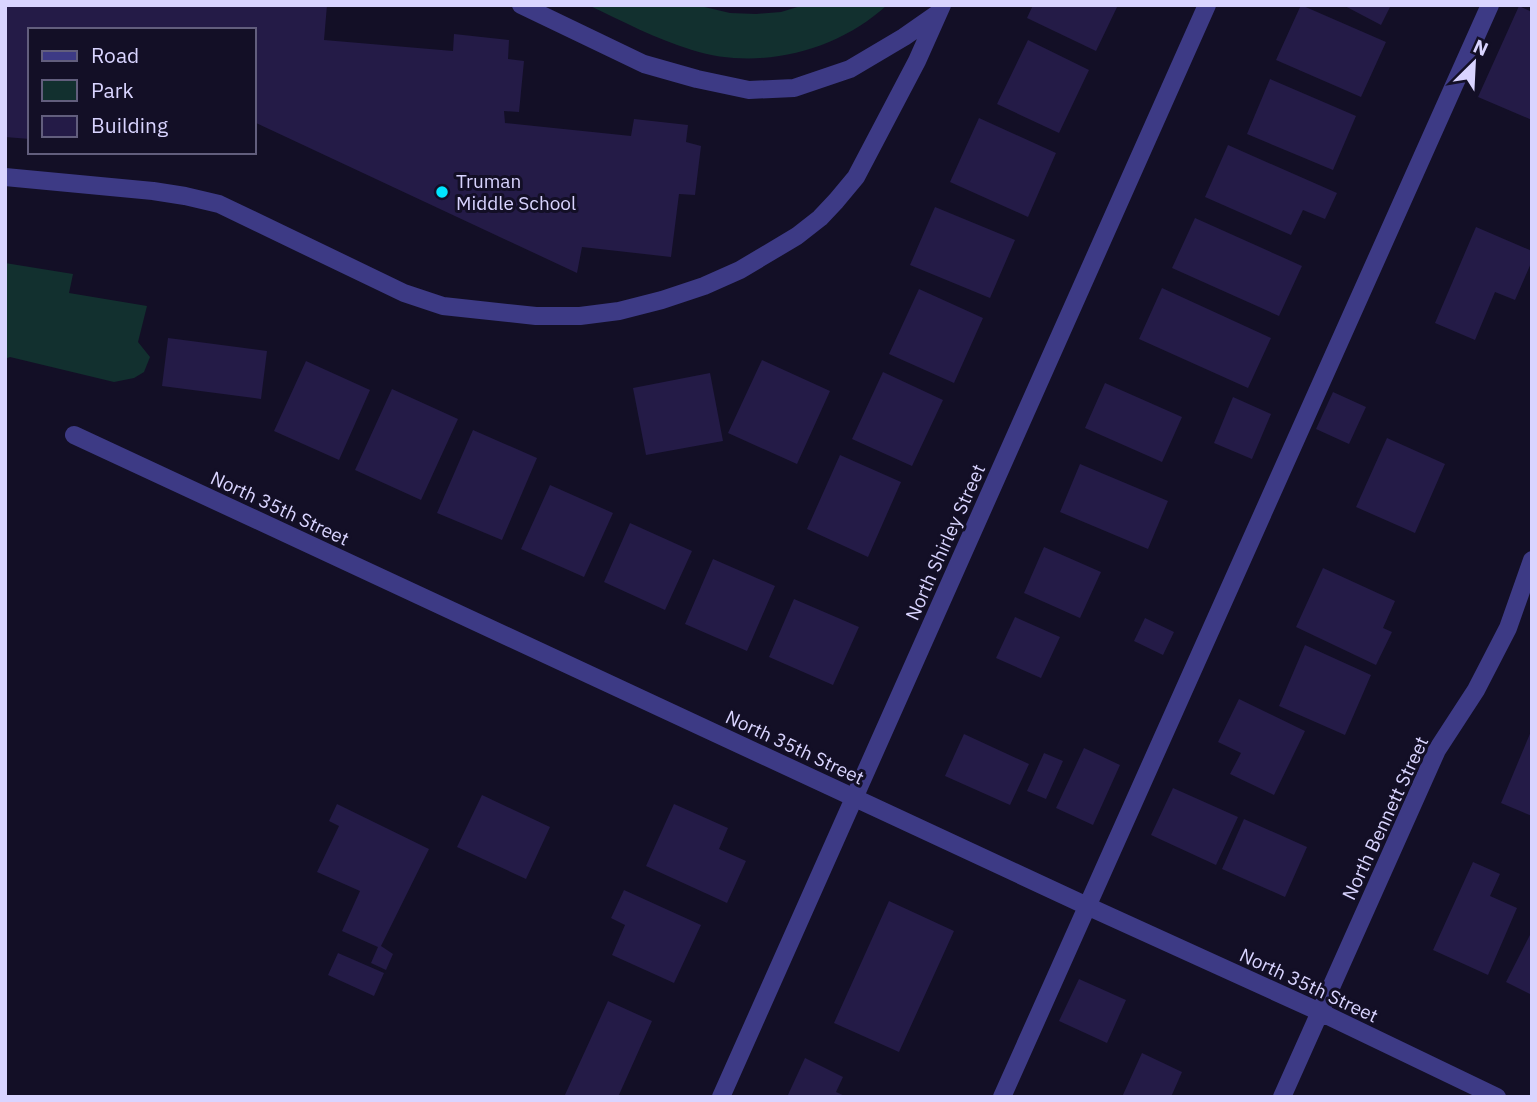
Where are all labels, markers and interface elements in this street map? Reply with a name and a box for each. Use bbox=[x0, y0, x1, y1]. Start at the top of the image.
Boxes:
legend bbox=[28, 28, 256, 154]
north arrow bbox=[1439, 28, 1509, 98]
text: N bbox=[1470, 34, 1492, 61]
text: Road bbox=[91, 41, 139, 69]
text: Park bbox=[91, 76, 134, 104]
text: Building bbox=[91, 111, 168, 139]
place label: Truman Middle School bbox=[456, 169, 576, 215]
marker: Truman Middle School bbox=[434, 184, 450, 200]
street label: North Shirley Street bbox=[900, 460, 990, 624]
street label: North 35th Street bbox=[207, 465, 353, 551]
street label: North 35th Street bbox=[722, 704, 868, 790]
street label: North Bennett Street bbox=[1337, 732, 1433, 904]
street label: North 35th Street bbox=[1236, 942, 1382, 1028]

